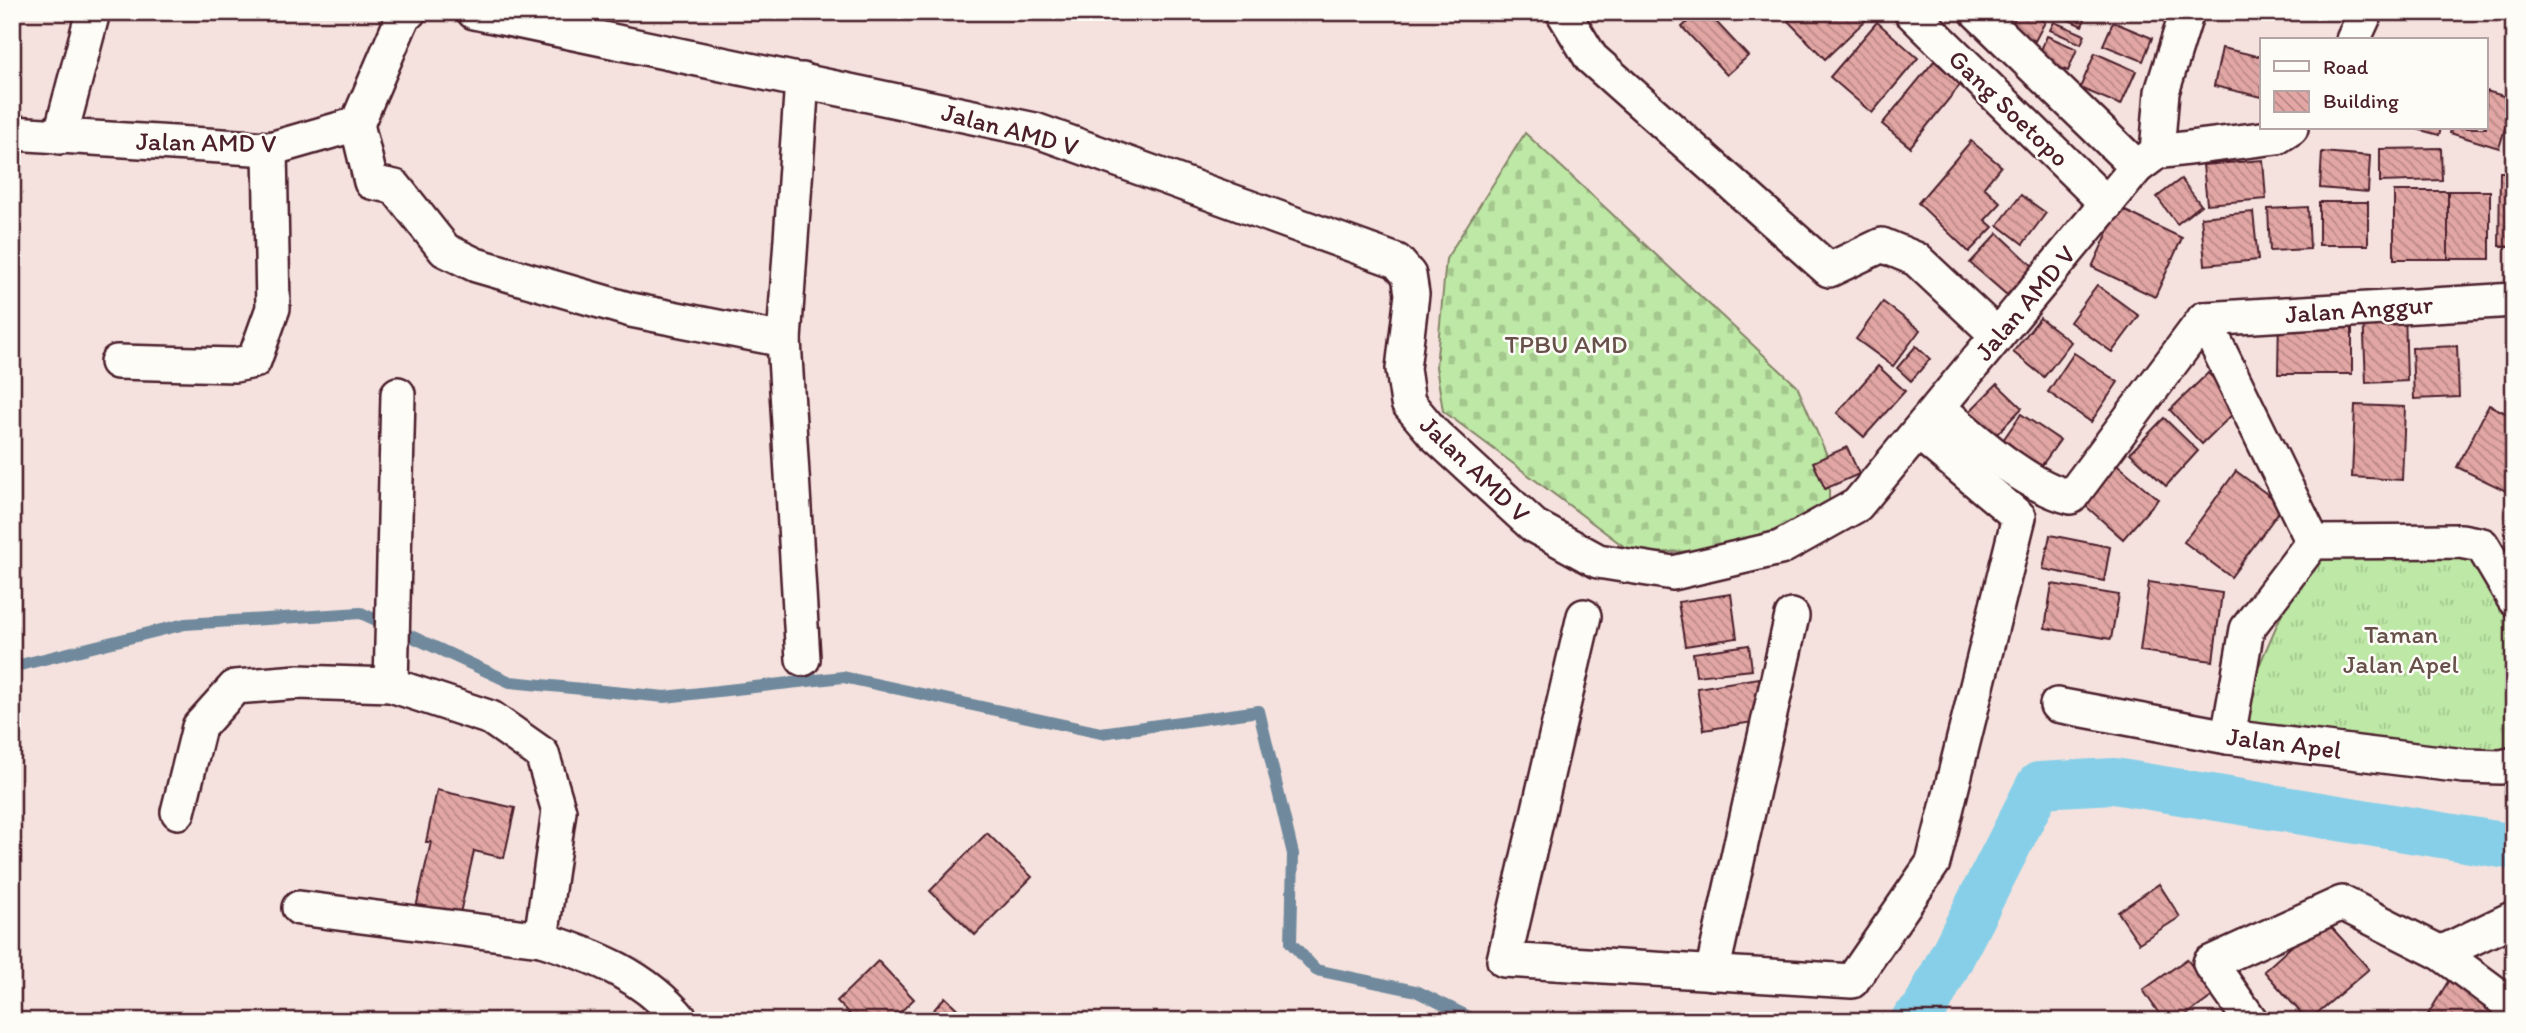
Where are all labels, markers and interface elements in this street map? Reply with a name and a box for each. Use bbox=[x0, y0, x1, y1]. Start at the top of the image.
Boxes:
legend bbox=[2260, 38, 2488, 130]
street label: Gang Soetopo bbox=[1942, 42, 2076, 174]
text: Road bbox=[2323, 54, 2369, 79]
text: Building bbox=[2323, 88, 2399, 113]
street label: Jalan AMD V bbox=[938, 95, 1082, 163]
street label: Jalan AMD V bbox=[136, 125, 276, 159]
street label: Jalan AMD V bbox=[1968, 239, 2082, 367]
street label: Jalan Anggur bbox=[2284, 288, 2435, 330]
park label: TPBU AMD bbox=[1504, 328, 1628, 360]
street label: Jalan AMD V bbox=[1413, 409, 1537, 529]
park label: Taman Jalan Apel bbox=[2343, 618, 2459, 680]
street label: Jalan Apel bbox=[2225, 720, 2343, 766]

